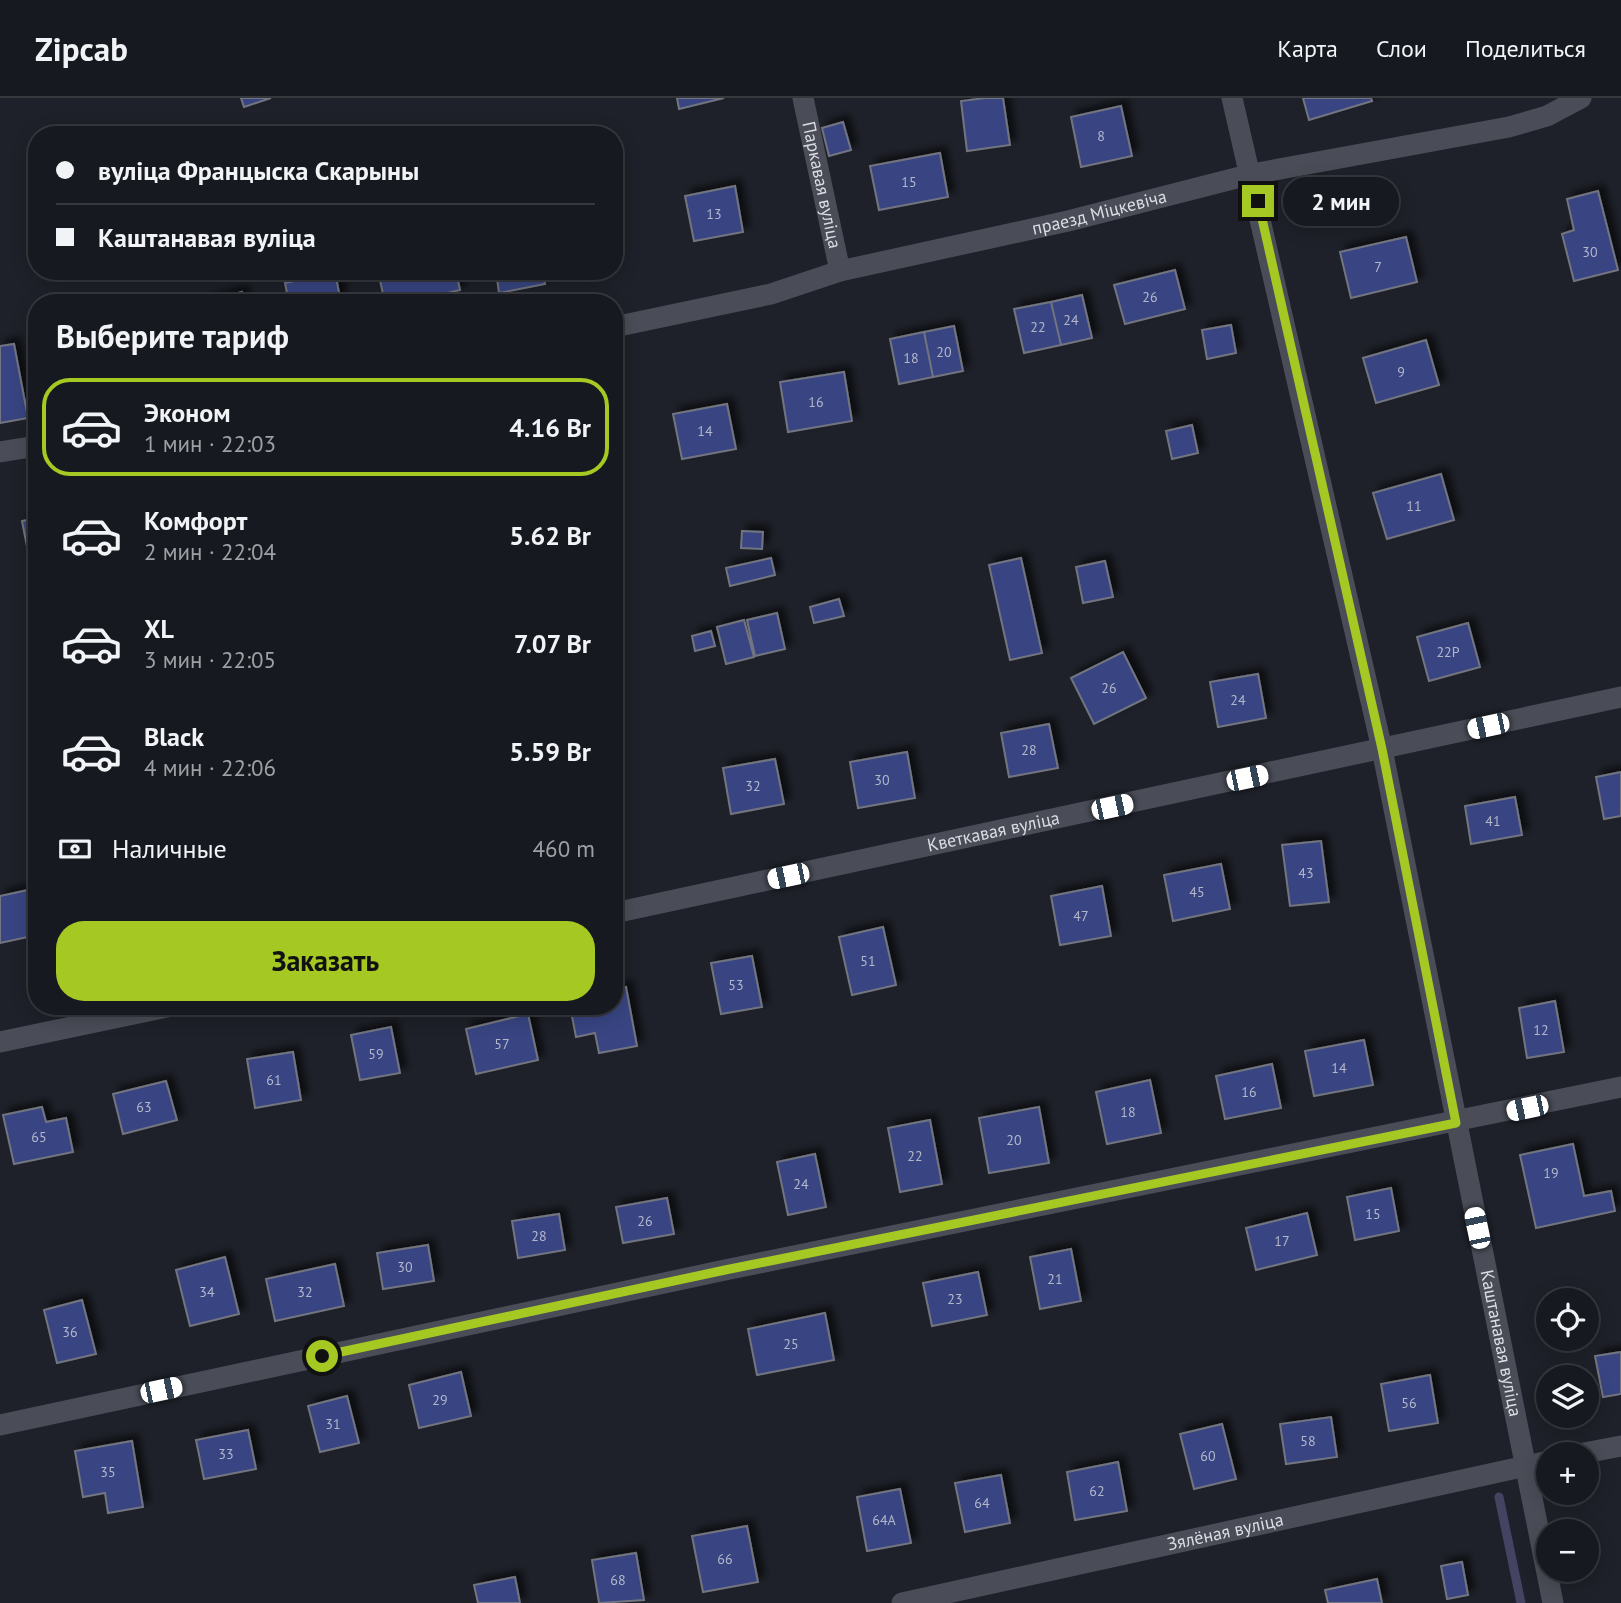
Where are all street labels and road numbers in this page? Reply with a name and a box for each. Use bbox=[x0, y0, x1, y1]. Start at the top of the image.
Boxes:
street label: Паркавая вуліца bbox=[797, 119, 847, 251]
street label: праезд Міцкевіча bbox=[1030, 184, 1169, 240]
street label: Кветкавая вуліца bbox=[925, 806, 1062, 857]
street label: Каштанавая вуліца bbox=[1476, 1268, 1527, 1418]
street label: Зялёная вуліца bbox=[1165, 1508, 1285, 1555]

